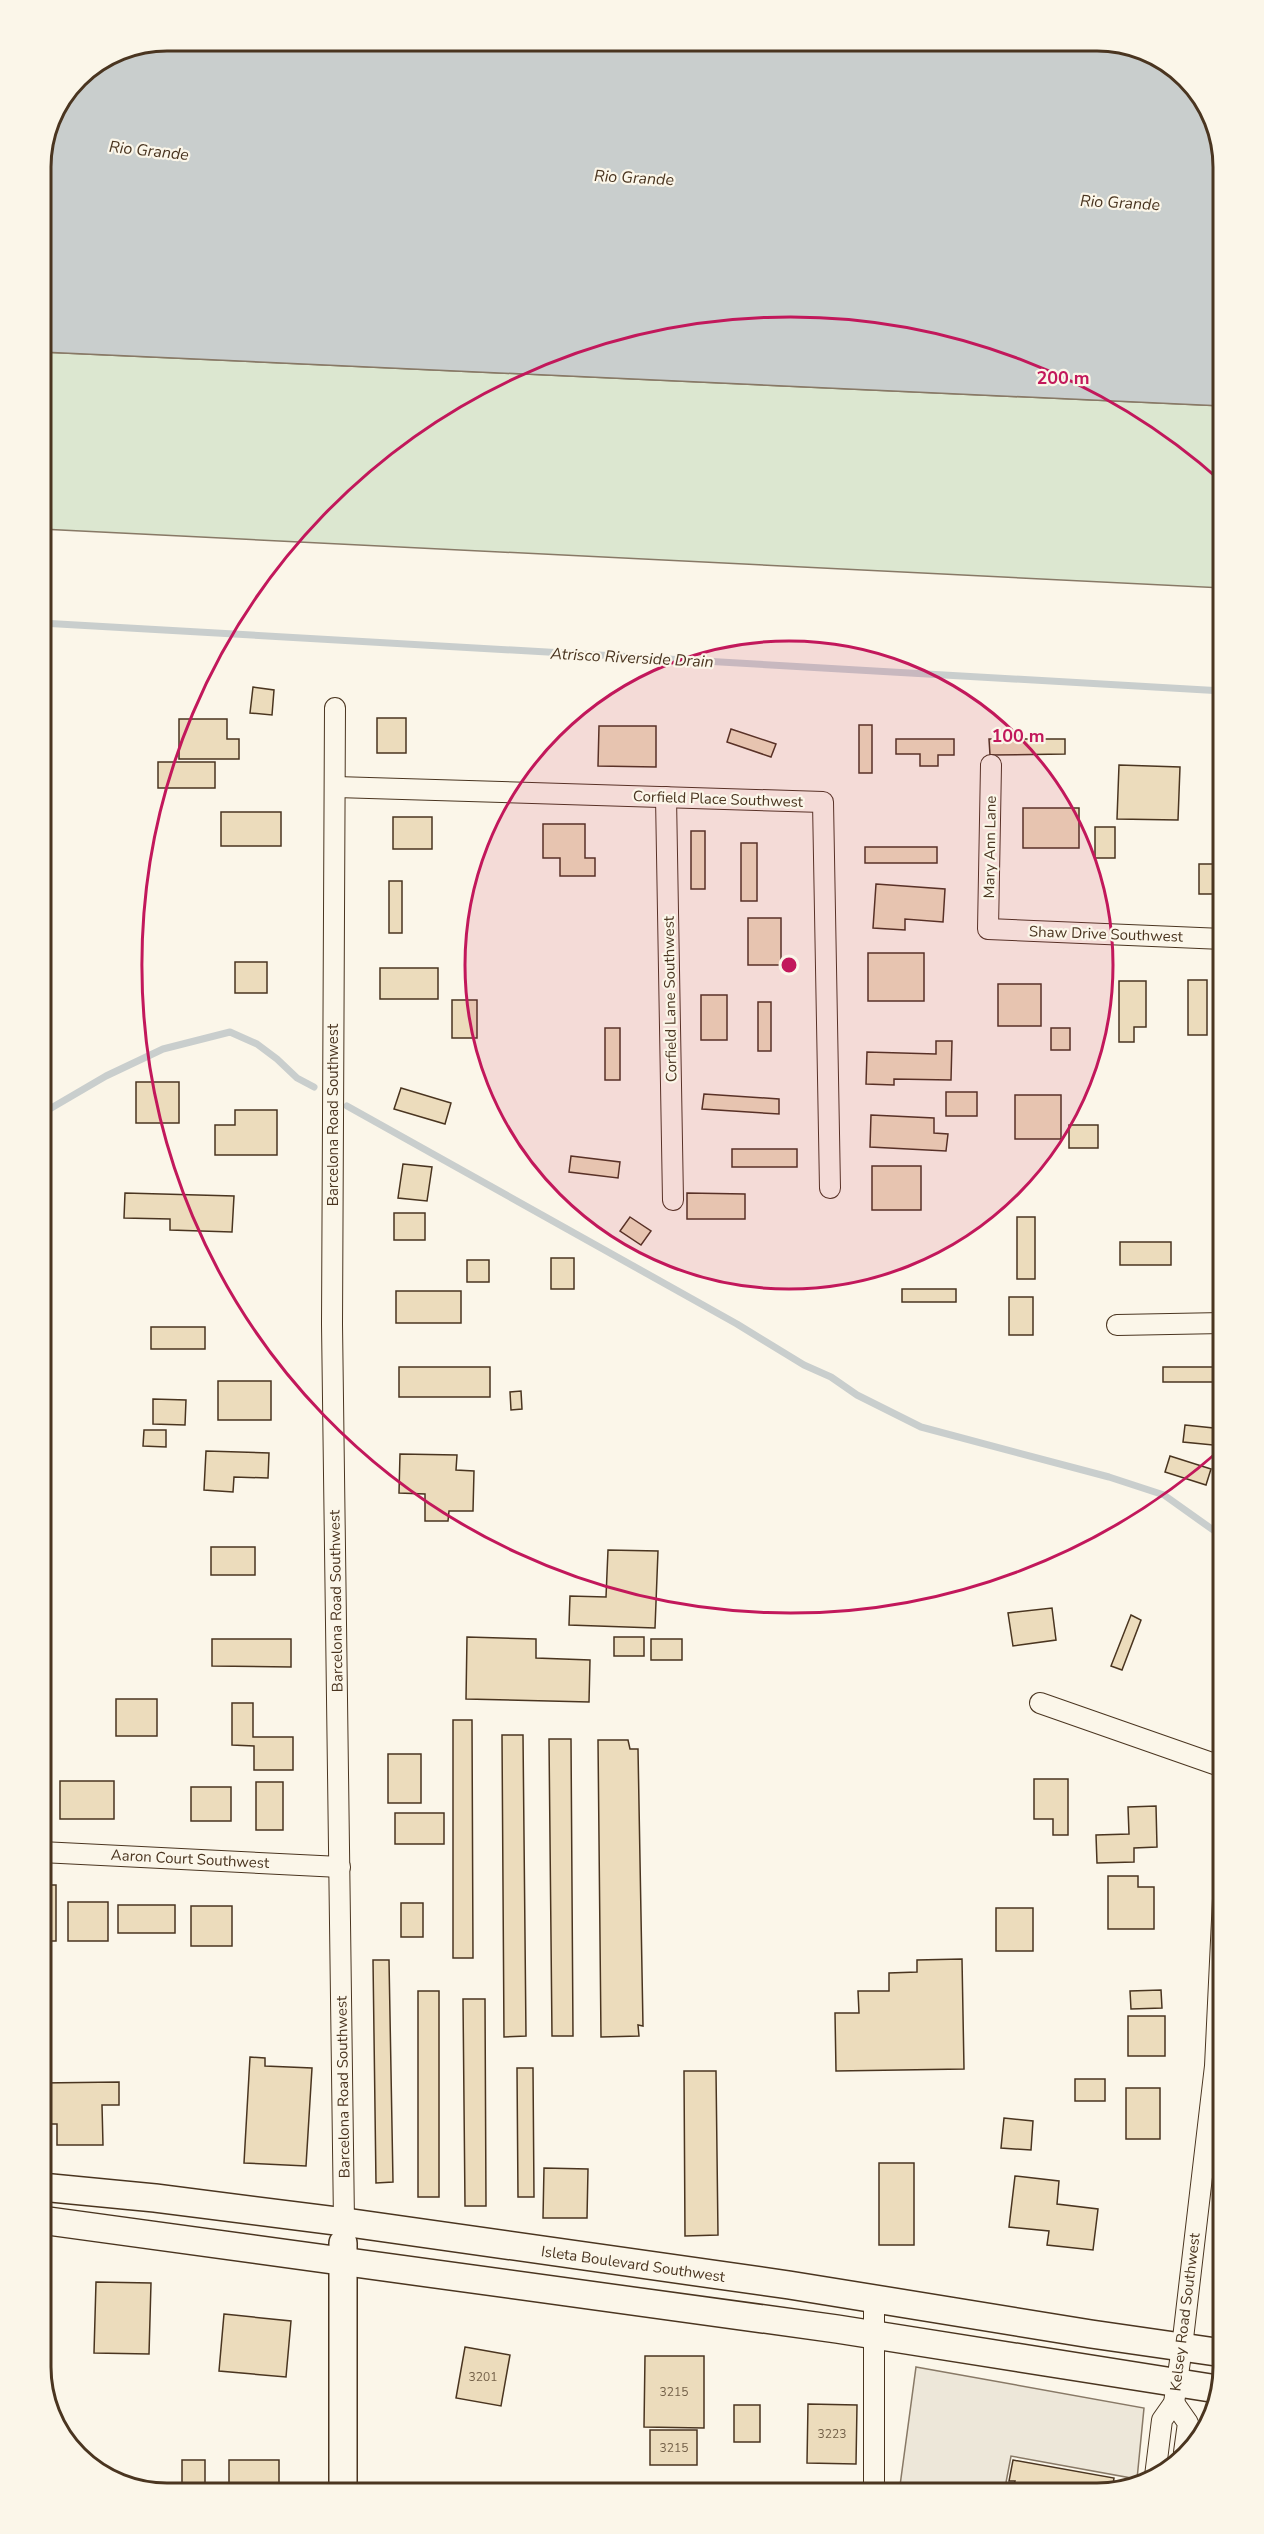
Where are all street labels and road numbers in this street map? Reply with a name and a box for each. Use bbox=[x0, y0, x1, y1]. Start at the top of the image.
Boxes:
street label: Corfield Place Southwest bbox=[633, 786, 804, 812]
street label: Mary Ann Lane bbox=[979, 796, 1001, 898]
street label: Corfield Lane Southwest bbox=[659, 915, 681, 1082]
street label: Shaw Drive Southwest bbox=[1029, 921, 1184, 947]
street label: Barcelona Road Southwest bbox=[323, 1023, 343, 1206]
street label: Barcelona Road Southwest bbox=[324, 1509, 348, 1692]
street label: Aaron Court Southwest bbox=[110, 1845, 270, 1873]
street label: Barcelona Road Southwest bbox=[331, 1995, 355, 2178]
street label: Kelsey Road Southwest bbox=[1165, 2231, 1205, 2392]
street label: Isleta Boulevard Southwest bbox=[540, 2241, 727, 2287]

